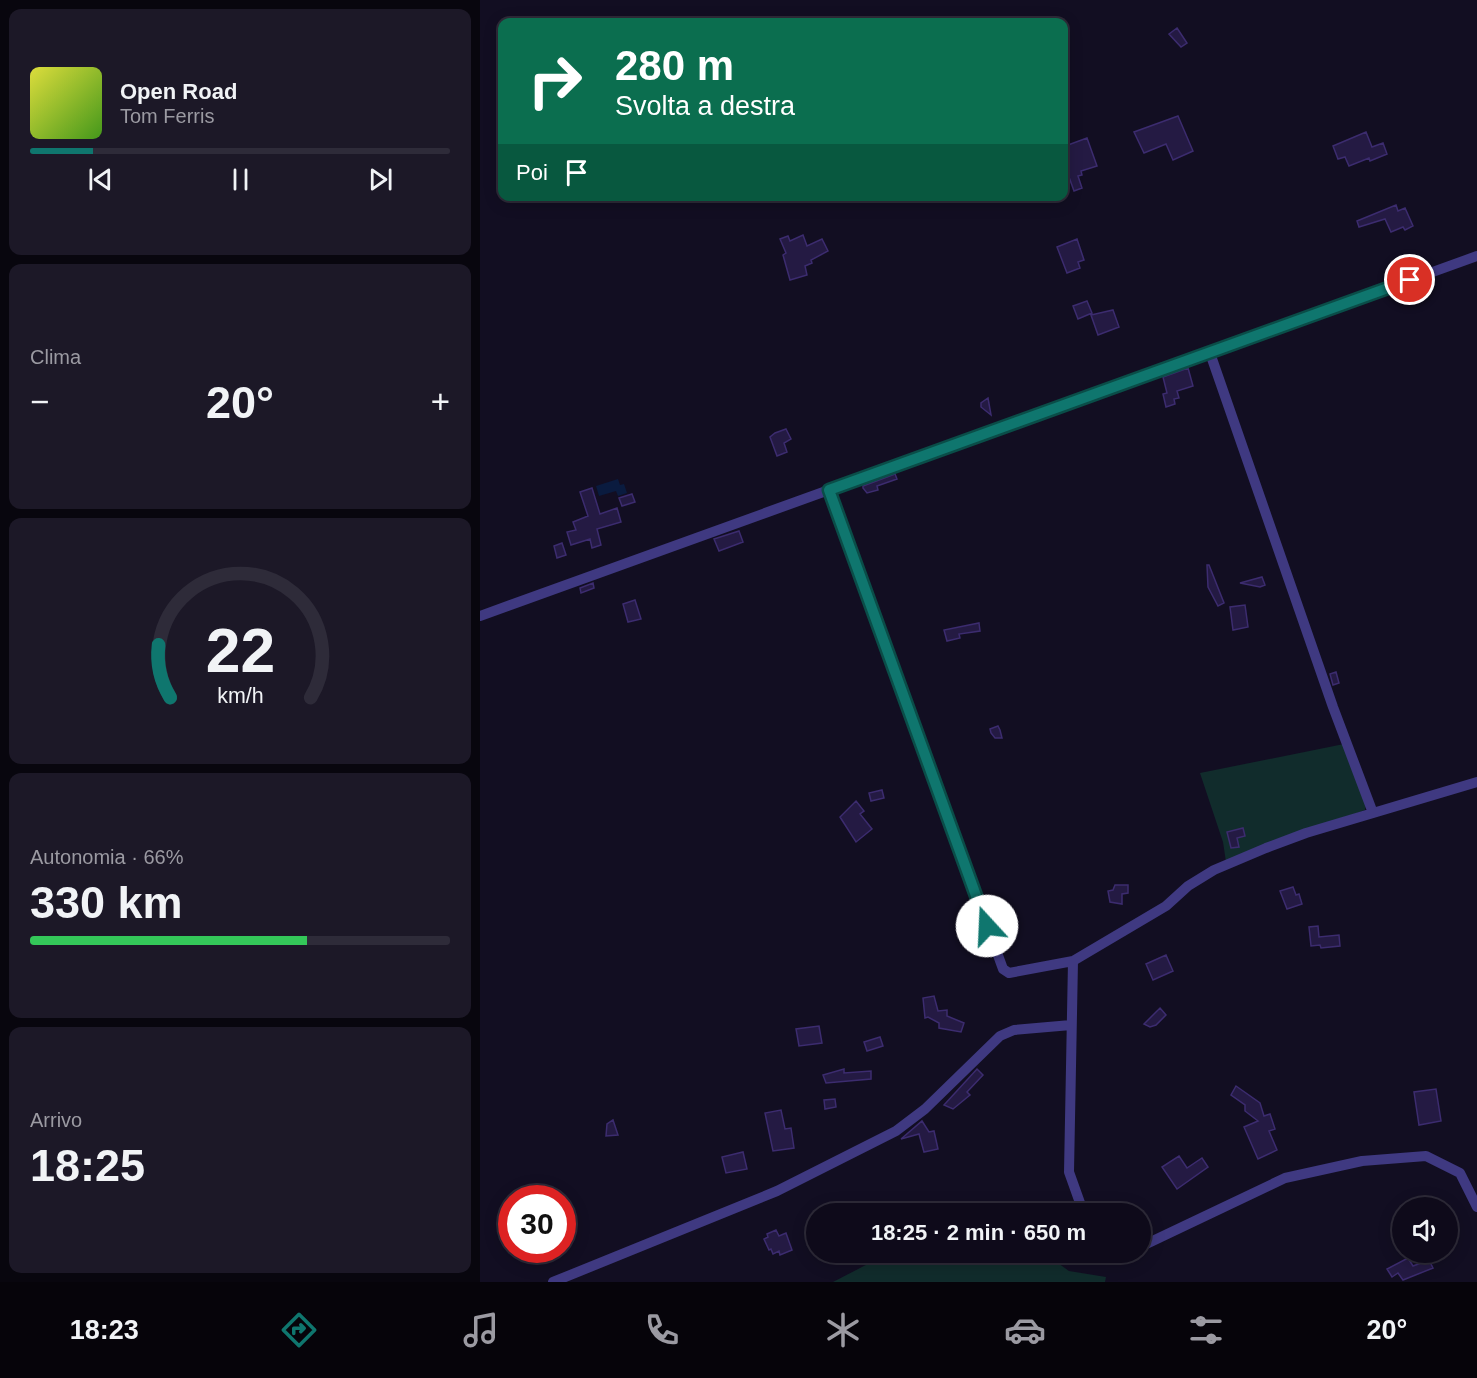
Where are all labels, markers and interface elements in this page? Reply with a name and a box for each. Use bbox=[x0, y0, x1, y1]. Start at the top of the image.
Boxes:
icon: right bbox=[516, 42, 594, 120]
text: 280 m bbox=[615, 42, 734, 89]
text: Open Road bbox=[120, 79, 237, 104]
text: Svolta a destra bbox=[615, 91, 795, 121]
text: Tom Ferris bbox=[120, 105, 214, 127]
icon: arrive bbox=[560, 156, 593, 189]
text: Poi bbox=[516, 160, 548, 185]
icon: previous bbox=[84, 163, 117, 196]
icon: pause bbox=[224, 163, 257, 196]
icon: next bbox=[364, 163, 397, 196]
pin bbox=[1384, 254, 1435, 305]
icon: arrive bbox=[1393, 263, 1426, 296]
text: Clima bbox=[30, 346, 81, 368]
text: 20° bbox=[206, 377, 274, 428]
text: − bbox=[30, 383, 49, 420]
text: + bbox=[431, 383, 450, 420]
text: 22 bbox=[205, 616, 275, 685]
text: km/h bbox=[217, 684, 263, 708]
text: Autonomia · 66% bbox=[30, 846, 183, 868]
text: 330 km bbox=[30, 877, 183, 928]
position arrow bbox=[955, 894, 1019, 958]
text: Arrivo bbox=[30, 1109, 82, 1131]
text: 18:25 bbox=[30, 1140, 145, 1191]
speed limit sign: 30 bbox=[498, 1185, 576, 1263]
map controls bbox=[1392, 1197, 1458, 1263]
button: sound bbox=[1392, 1197, 1458, 1263]
text: 18:25 · 2 min · 650 m bbox=[871, 1220, 1086, 1245]
icon: directions bbox=[278, 1309, 320, 1351]
icon: music bbox=[460, 1309, 502, 1351]
icon: phone bbox=[641, 1309, 683, 1351]
icon: climate bbox=[822, 1309, 864, 1351]
icon: car bbox=[1004, 1309, 1046, 1351]
icon: filters bbox=[1185, 1309, 1227, 1351]
text: 18:23 bbox=[70, 1315, 139, 1345]
text: 20° bbox=[1366, 1315, 1407, 1345]

